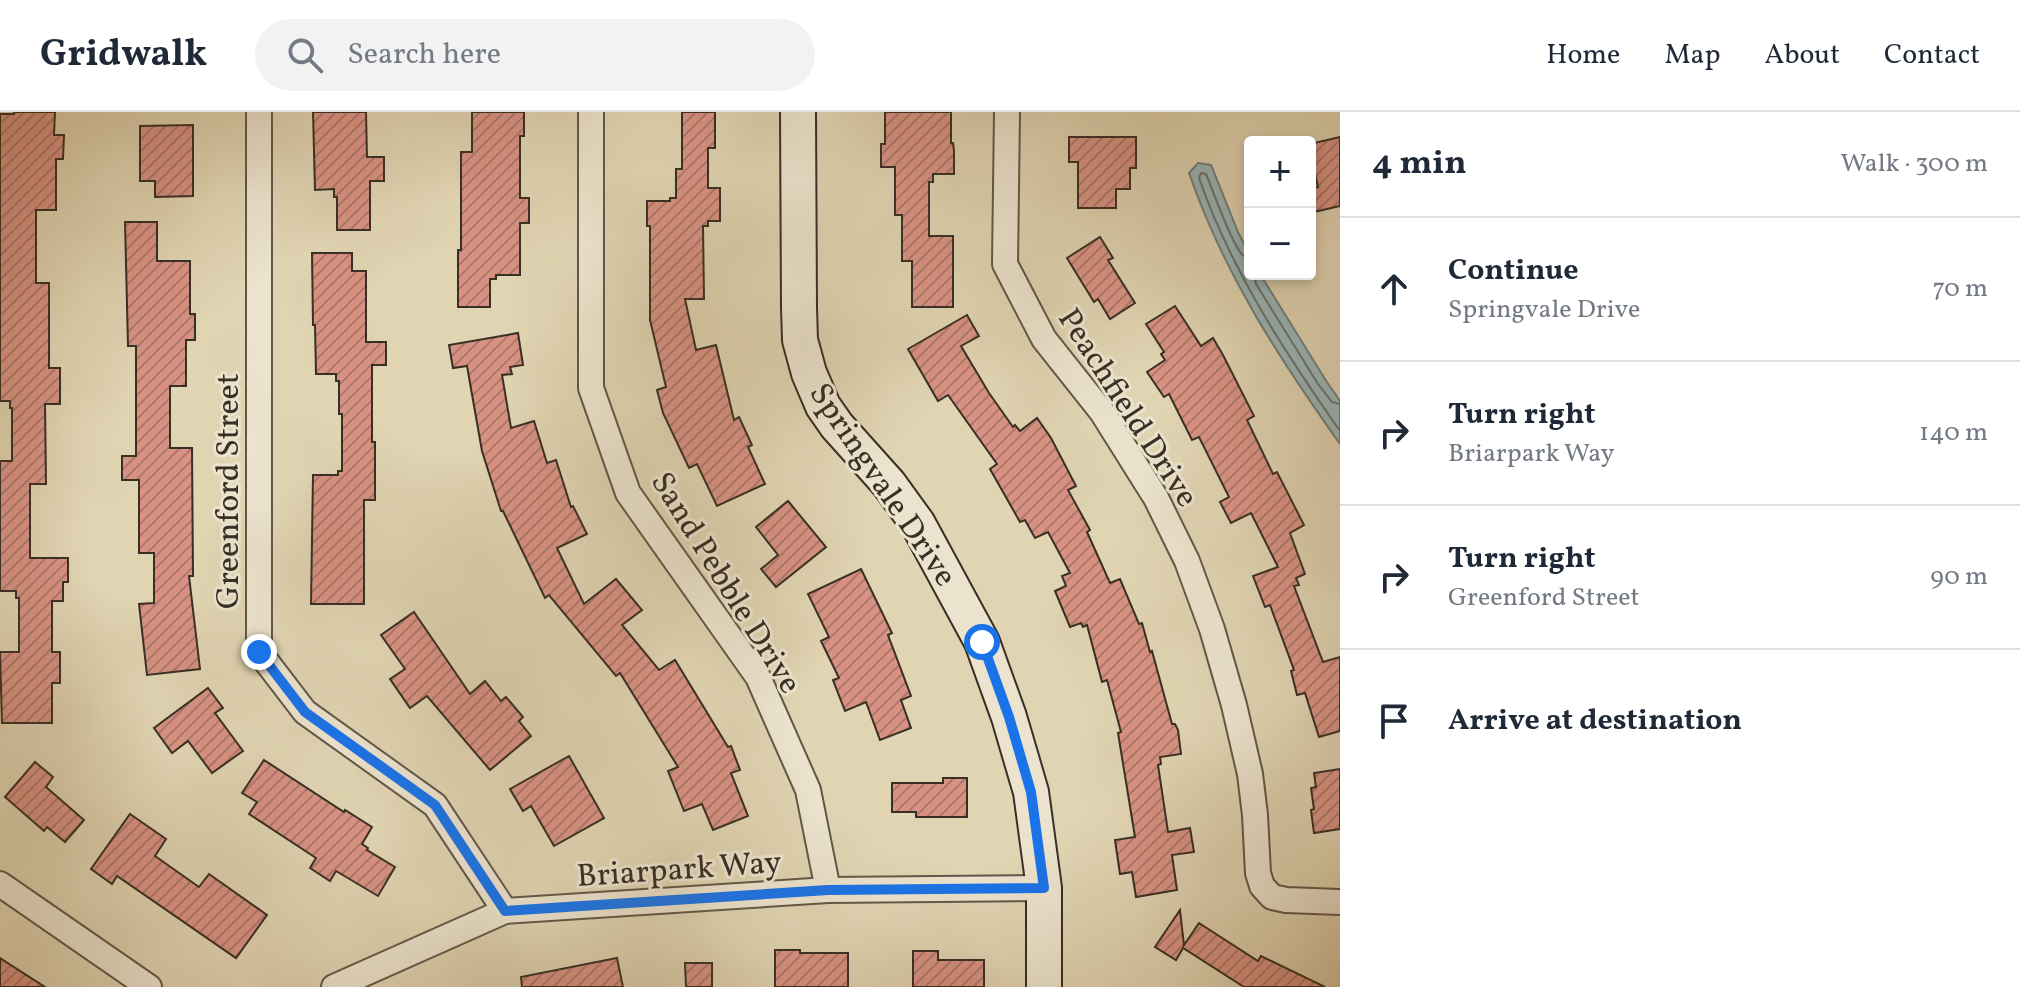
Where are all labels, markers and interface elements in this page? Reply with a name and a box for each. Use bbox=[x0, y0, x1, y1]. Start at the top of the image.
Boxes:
search box bbox=[255, 19, 815, 91]
text: Gridwalk bbox=[40, 29, 207, 82]
icon: search bbox=[283, 33, 327, 77]
text: Search here bbox=[347, 34, 501, 76]
text: Home bbox=[1546, 36, 1620, 75]
text: Map bbox=[1664, 36, 1720, 75]
text: About bbox=[1764, 36, 1840, 75]
text: Contact bbox=[1884, 36, 1980, 75]
map controls bbox=[1244, 136, 1316, 280]
button: + bbox=[1244, 136, 1316, 208]
text: 4 min bbox=[1372, 141, 1467, 188]
text: Walk · 300 m bbox=[1841, 146, 1988, 182]
button: − bbox=[1244, 208, 1316, 280]
text: Continue bbox=[1448, 250, 1579, 292]
icon: ahead bbox=[1372, 267, 1416, 311]
text: 70 m bbox=[1933, 271, 1988, 307]
text: Springvale Drive bbox=[1448, 292, 1640, 328]
street label: Peachfield Drive bbox=[1046, 301, 1207, 517]
street label: Greenford Street bbox=[208, 373, 252, 609]
street label: Springvale Drive bbox=[797, 375, 966, 596]
text: Turn right bbox=[1448, 394, 1596, 436]
icon: right bbox=[1372, 411, 1416, 455]
text: 140 m bbox=[1919, 415, 1988, 451]
text: Briarpark Way bbox=[1448, 436, 1615, 472]
street label: Sand Pebble Drive bbox=[639, 464, 810, 703]
text: Turn right bbox=[1448, 538, 1596, 580]
icon: right bbox=[1372, 555, 1416, 599]
text: 90 m bbox=[1930, 559, 1988, 595]
text: Greenford Street bbox=[1448, 580, 1640, 616]
route start bbox=[964, 624, 1000, 660]
route end bbox=[241, 634, 277, 670]
icon: arrive bbox=[1372, 699, 1416, 743]
text: Arrive at destination bbox=[1448, 700, 1742, 742]
street label: Briarpark Way bbox=[575, 842, 783, 900]

